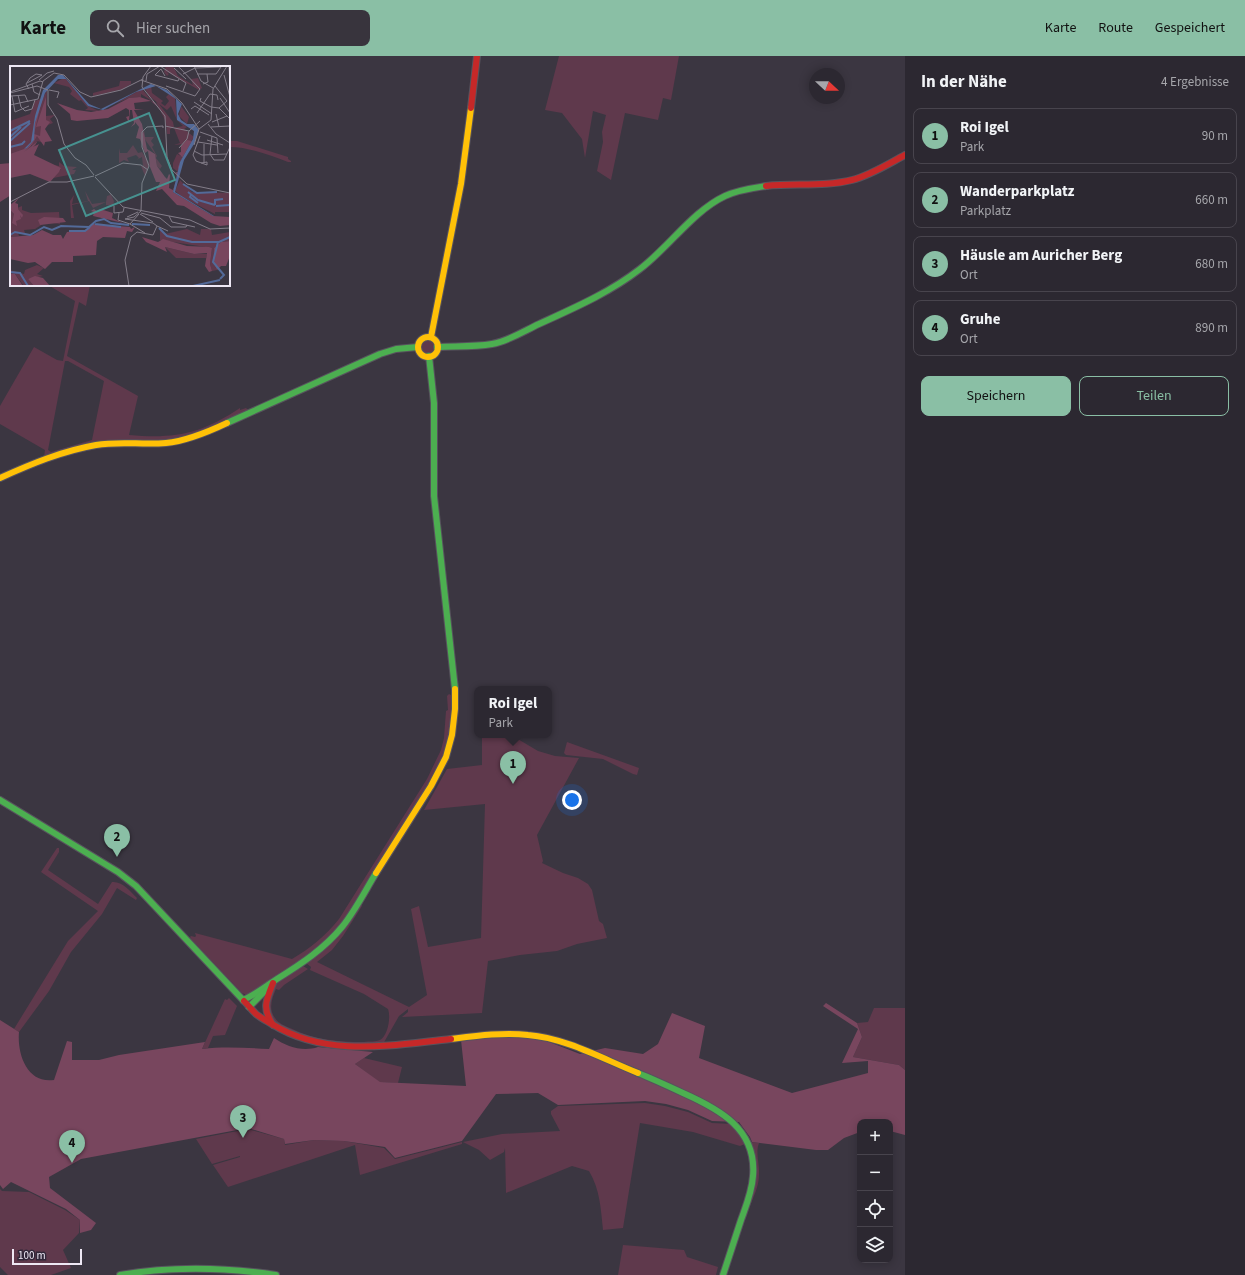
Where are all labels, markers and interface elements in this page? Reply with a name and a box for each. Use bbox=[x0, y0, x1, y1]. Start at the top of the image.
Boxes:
search box bbox=[90, 10, 370, 46]
text: Karte bbox=[20, 15, 66, 42]
icon: search bbox=[104, 17, 126, 39]
text: Hier suchen bbox=[136, 18, 210, 39]
text: Karte bbox=[1045, 18, 1076, 38]
text: Route bbox=[1098, 18, 1133, 38]
text: Gespeichert bbox=[1155, 18, 1225, 38]
inset map bbox=[10, 66, 230, 286]
north arrow bbox=[809, 68, 845, 104]
text: In der Nähe bbox=[921, 70, 1007, 94]
text: 4 Ergebnisse bbox=[1161, 73, 1229, 91]
text: Roi Igel bbox=[960, 117, 1009, 138]
text: 1 bbox=[932, 127, 938, 145]
text: 90 m bbox=[1202, 127, 1228, 145]
text: Park bbox=[960, 138, 984, 156]
text: Wanderparkplatz bbox=[960, 181, 1075, 202]
text: 2 bbox=[932, 191, 938, 209]
text: 660 m bbox=[1195, 191, 1228, 209]
text: Parkplatz bbox=[960, 202, 1011, 220]
text: Häusle am Auricher Berg bbox=[960, 245, 1122, 266]
text: 3 bbox=[932, 255, 938, 273]
text: 680 m bbox=[1195, 255, 1228, 273]
text: Ort bbox=[960, 266, 978, 284]
text: Gruhe bbox=[960, 309, 1000, 330]
text: 4 bbox=[932, 319, 938, 337]
text: 890 m bbox=[1195, 319, 1228, 337]
text: Ort bbox=[960, 330, 978, 348]
button: Speichern bbox=[921, 376, 1071, 416]
button: Teilen bbox=[1079, 376, 1229, 416]
popup bbox=[474, 686, 552, 738]
text: Roi Igel bbox=[489, 693, 537, 714]
text: Park bbox=[489, 714, 513, 732]
pin: 1 bbox=[500, 751, 526, 784]
your location bbox=[562, 790, 582, 810]
pin: 2 bbox=[104, 824, 130, 857]
pin: 3 bbox=[230, 1105, 256, 1138]
map controls bbox=[857, 1119, 893, 1263]
button: + bbox=[857, 1119, 893, 1155]
pin: 4 bbox=[59, 1130, 85, 1163]
button: − bbox=[857, 1155, 893, 1191]
button: locate bbox=[857, 1191, 893, 1227]
button: layers bbox=[857, 1227, 893, 1263]
scale bar bbox=[12, 1247, 82, 1266]
text: 100 m bbox=[18, 1248, 46, 1263]

